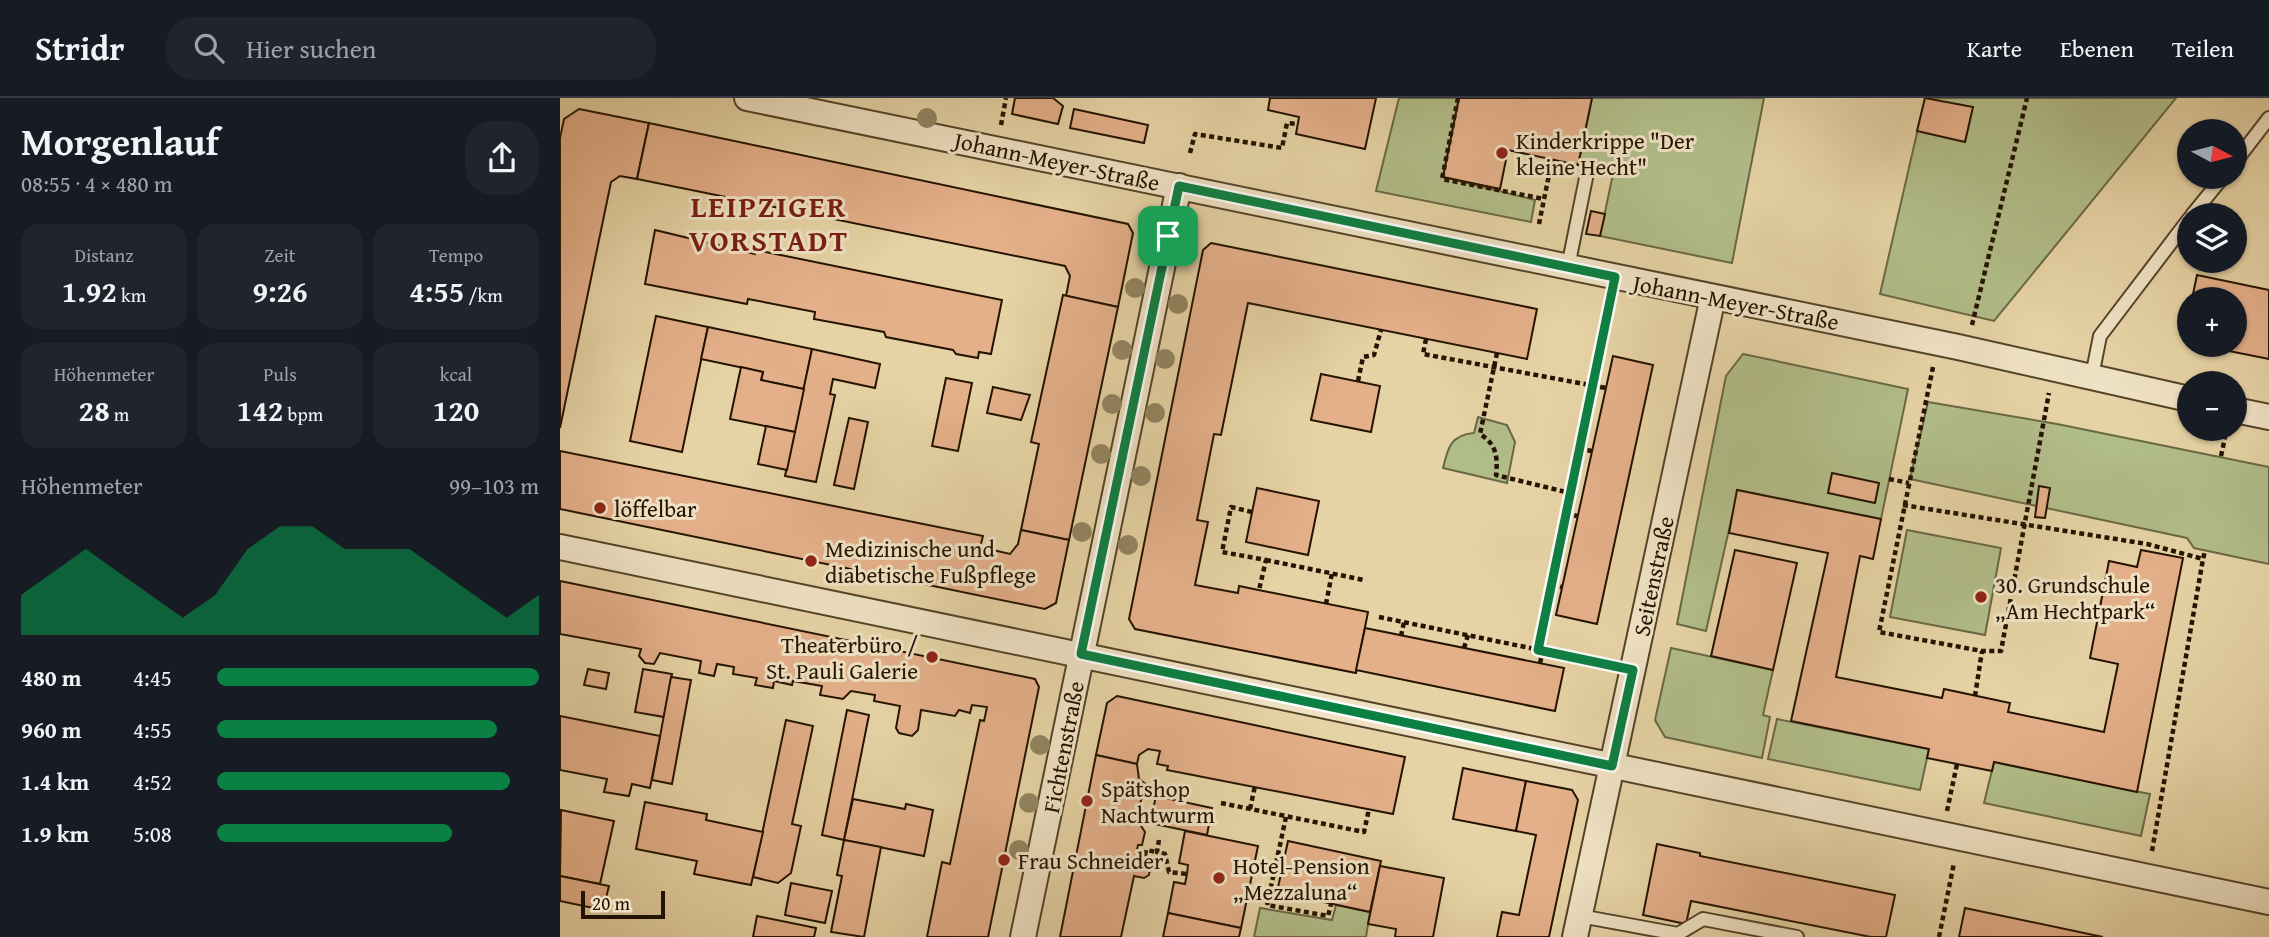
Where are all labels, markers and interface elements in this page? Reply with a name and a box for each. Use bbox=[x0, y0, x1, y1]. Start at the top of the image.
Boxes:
search box bbox=[166, 17, 656, 80]
text: Stridr bbox=[35, 24, 124, 72]
icon: search bbox=[190, 29, 228, 67]
text: Hier suchen bbox=[246, 29, 376, 68]
text: Karte bbox=[1967, 31, 2022, 66]
text: Ebenen bbox=[2060, 31, 2134, 66]
text: Teilen bbox=[2172, 31, 2234, 66]
text: Morgenlauf bbox=[21, 113, 219, 169]
north arrow bbox=[2177, 119, 2247, 189]
map controls bbox=[2177, 119, 2247, 441]
button: share bbox=[465, 121, 539, 195]
street label: Johann-Meyer-Straße bbox=[948, 123, 1163, 199]
place label: Kinderkrippe "Der kleine Hecht" bbox=[1516, 124, 1695, 183]
marker: Kinderkrippe "Der kleine Hecht" bbox=[1494, 145, 1510, 161]
text: 08:55 · 4 × 480 m bbox=[21, 167, 173, 200]
district label: LEIPZIGER VORSTADT bbox=[689, 184, 849, 262]
button: layers bbox=[2177, 203, 2247, 273]
pin bbox=[1138, 206, 1198, 266]
icon: arrive bbox=[1149, 217, 1187, 255]
text: Distanz bbox=[74, 241, 134, 269]
text: Zeit bbox=[264, 241, 296, 269]
text: Tempo bbox=[429, 241, 483, 269]
street label: Johann-Meyer-Straße bbox=[1627, 265, 1842, 338]
text: 1.92 bbox=[62, 269, 117, 313]
text: 9:26 bbox=[252, 269, 308, 313]
text: 4:55 bbox=[409, 269, 464, 313]
text: km bbox=[117, 281, 146, 309]
text: /km bbox=[464, 281, 503, 309]
button: + bbox=[2177, 287, 2247, 357]
text: Höhenmeter bbox=[54, 360, 154, 388]
text: Puls bbox=[263, 360, 297, 388]
text: kcal bbox=[440, 360, 472, 388]
button: − bbox=[2177, 371, 2247, 441]
text: 28 bbox=[79, 388, 110, 432]
text: 142 bbox=[237, 388, 283, 432]
text: 120 bbox=[433, 388, 479, 432]
text: m bbox=[110, 400, 129, 428]
text: bpm bbox=[283, 400, 323, 428]
text: Höhenmeter bbox=[21, 469, 143, 502]
text: 99–103 m bbox=[449, 469, 539, 502]
place label: löffelbar bbox=[614, 492, 697, 525]
marker: löffelbar bbox=[592, 500, 608, 516]
street label: Seitenstraße bbox=[1624, 513, 1682, 639]
place label: Medizinische und diabetische Fußpflege bbox=[825, 532, 1036, 591]
marker: Medizinische und diabetische Fußpflege bbox=[803, 553, 819, 569]
place label: 30. Grundschule „Am Hechtpark“ bbox=[1995, 568, 2155, 627]
marker: 30. Grundschule „Am Hechtpark“ bbox=[1973, 589, 1989, 605]
place label: Theaterbüro / St. Pauli Galerie bbox=[766, 628, 918, 687]
marker: Theaterbüro / St. Pauli Galerie bbox=[924, 649, 940, 665]
text: 480 m bbox=[21, 661, 82, 694]
text: 4:45 bbox=[133, 661, 172, 694]
street label: Fichtenstraße bbox=[1034, 678, 1092, 816]
text: 960 m bbox=[21, 713, 82, 746]
text: 4:55 bbox=[133, 713, 172, 746]
text: 1.4 km bbox=[21, 765, 89, 798]
text: 4:52 bbox=[133, 765, 172, 798]
place label: Spätshop Nachtwurm bbox=[1101, 772, 1215, 831]
marker: Spätshop Nachtwurm bbox=[1079, 793, 1095, 809]
text: 1.9 km bbox=[21, 817, 89, 850]
text: 5:08 bbox=[133, 817, 172, 850]
place label: Frau Schneider bbox=[1018, 844, 1164, 877]
place label: Hotel-Pension „Mezzaluna“ bbox=[1233, 849, 1370, 908]
marker: Frau Schneider bbox=[996, 852, 1012, 868]
marker: Hotel-Pension „Mezzaluna“ bbox=[1211, 870, 1227, 886]
scale bar bbox=[581, 888, 665, 920]
text: 20 m bbox=[592, 889, 630, 917]

